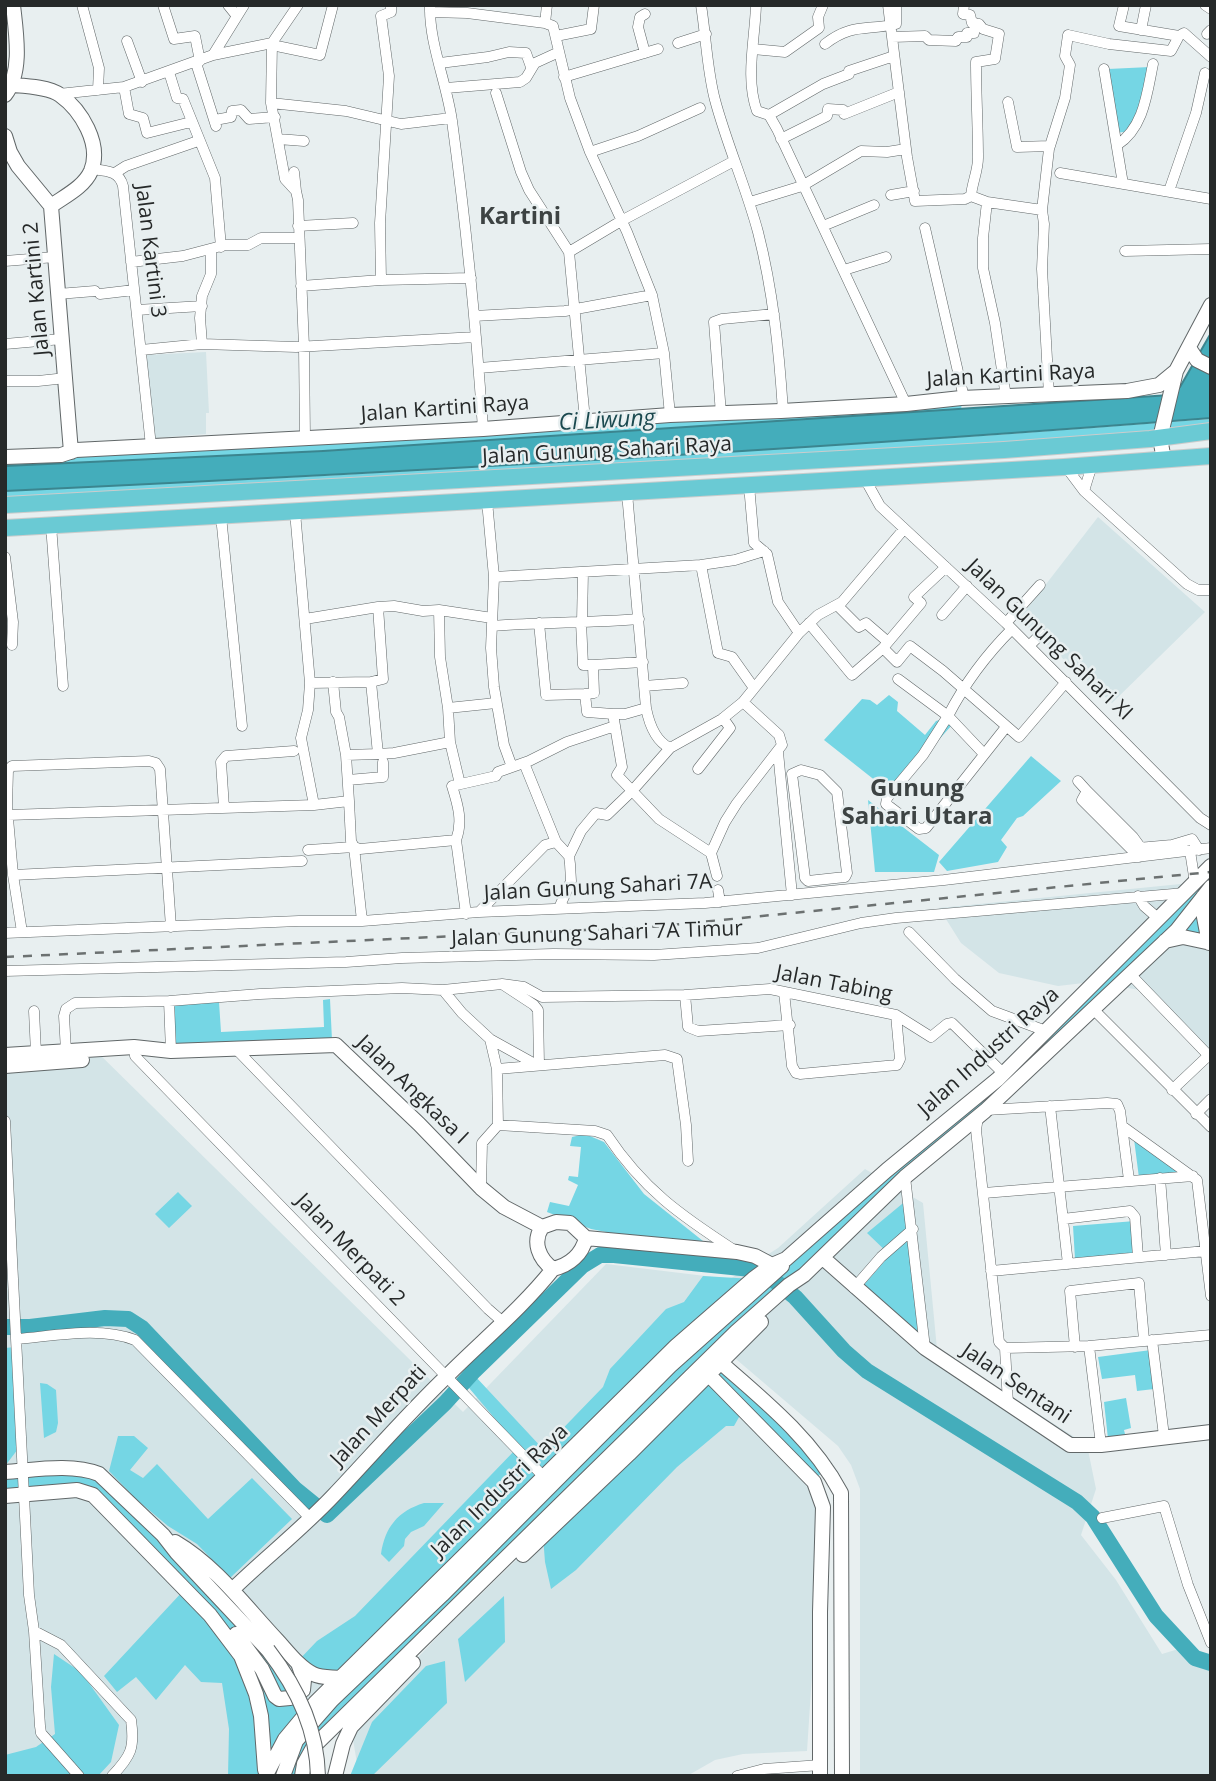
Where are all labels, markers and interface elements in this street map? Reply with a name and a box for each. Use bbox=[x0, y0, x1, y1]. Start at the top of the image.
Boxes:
street label: Jalan Kartini 3 bbox=[129, 183, 171, 319]
district label: Kartini bbox=[479, 203, 561, 231]
street label: Jalan Kartini 2 bbox=[19, 221, 55, 357]
street label: Jalan Kartini Raya bbox=[926, 359, 1096, 393]
street label: Jalan Kartini Raya bbox=[360, 391, 530, 427]
water label: Ci Liwung bbox=[558, 405, 656, 437]
street label: Jalan Gunung Sahari Raya bbox=[481, 432, 733, 470]
street label: Jalan Gunung Sahari XI bbox=[961, 554, 1137, 726]
district label: Gunung Sahari Utara bbox=[842, 775, 992, 831]
street label: Jalan Gunung Sahari 7A bbox=[483, 869, 713, 907]
street label: Jalan Gunung Sahari 7A Timur bbox=[451, 916, 743, 952]
street label: Jalan Tabing bbox=[774, 960, 894, 1008]
street label: Jalan Industri Raya bbox=[913, 982, 1065, 1122]
street label: Jalan Angkasa I bbox=[351, 1030, 473, 1150]
street label: Jalan Merpati 2 bbox=[290, 1189, 410, 1311]
street label: Jalan Sentani bbox=[957, 1338, 1075, 1430]
street label: Jalan Merpati bbox=[326, 1360, 432, 1472]
street label: Jalan Industri Raya bbox=[426, 1419, 574, 1563]

